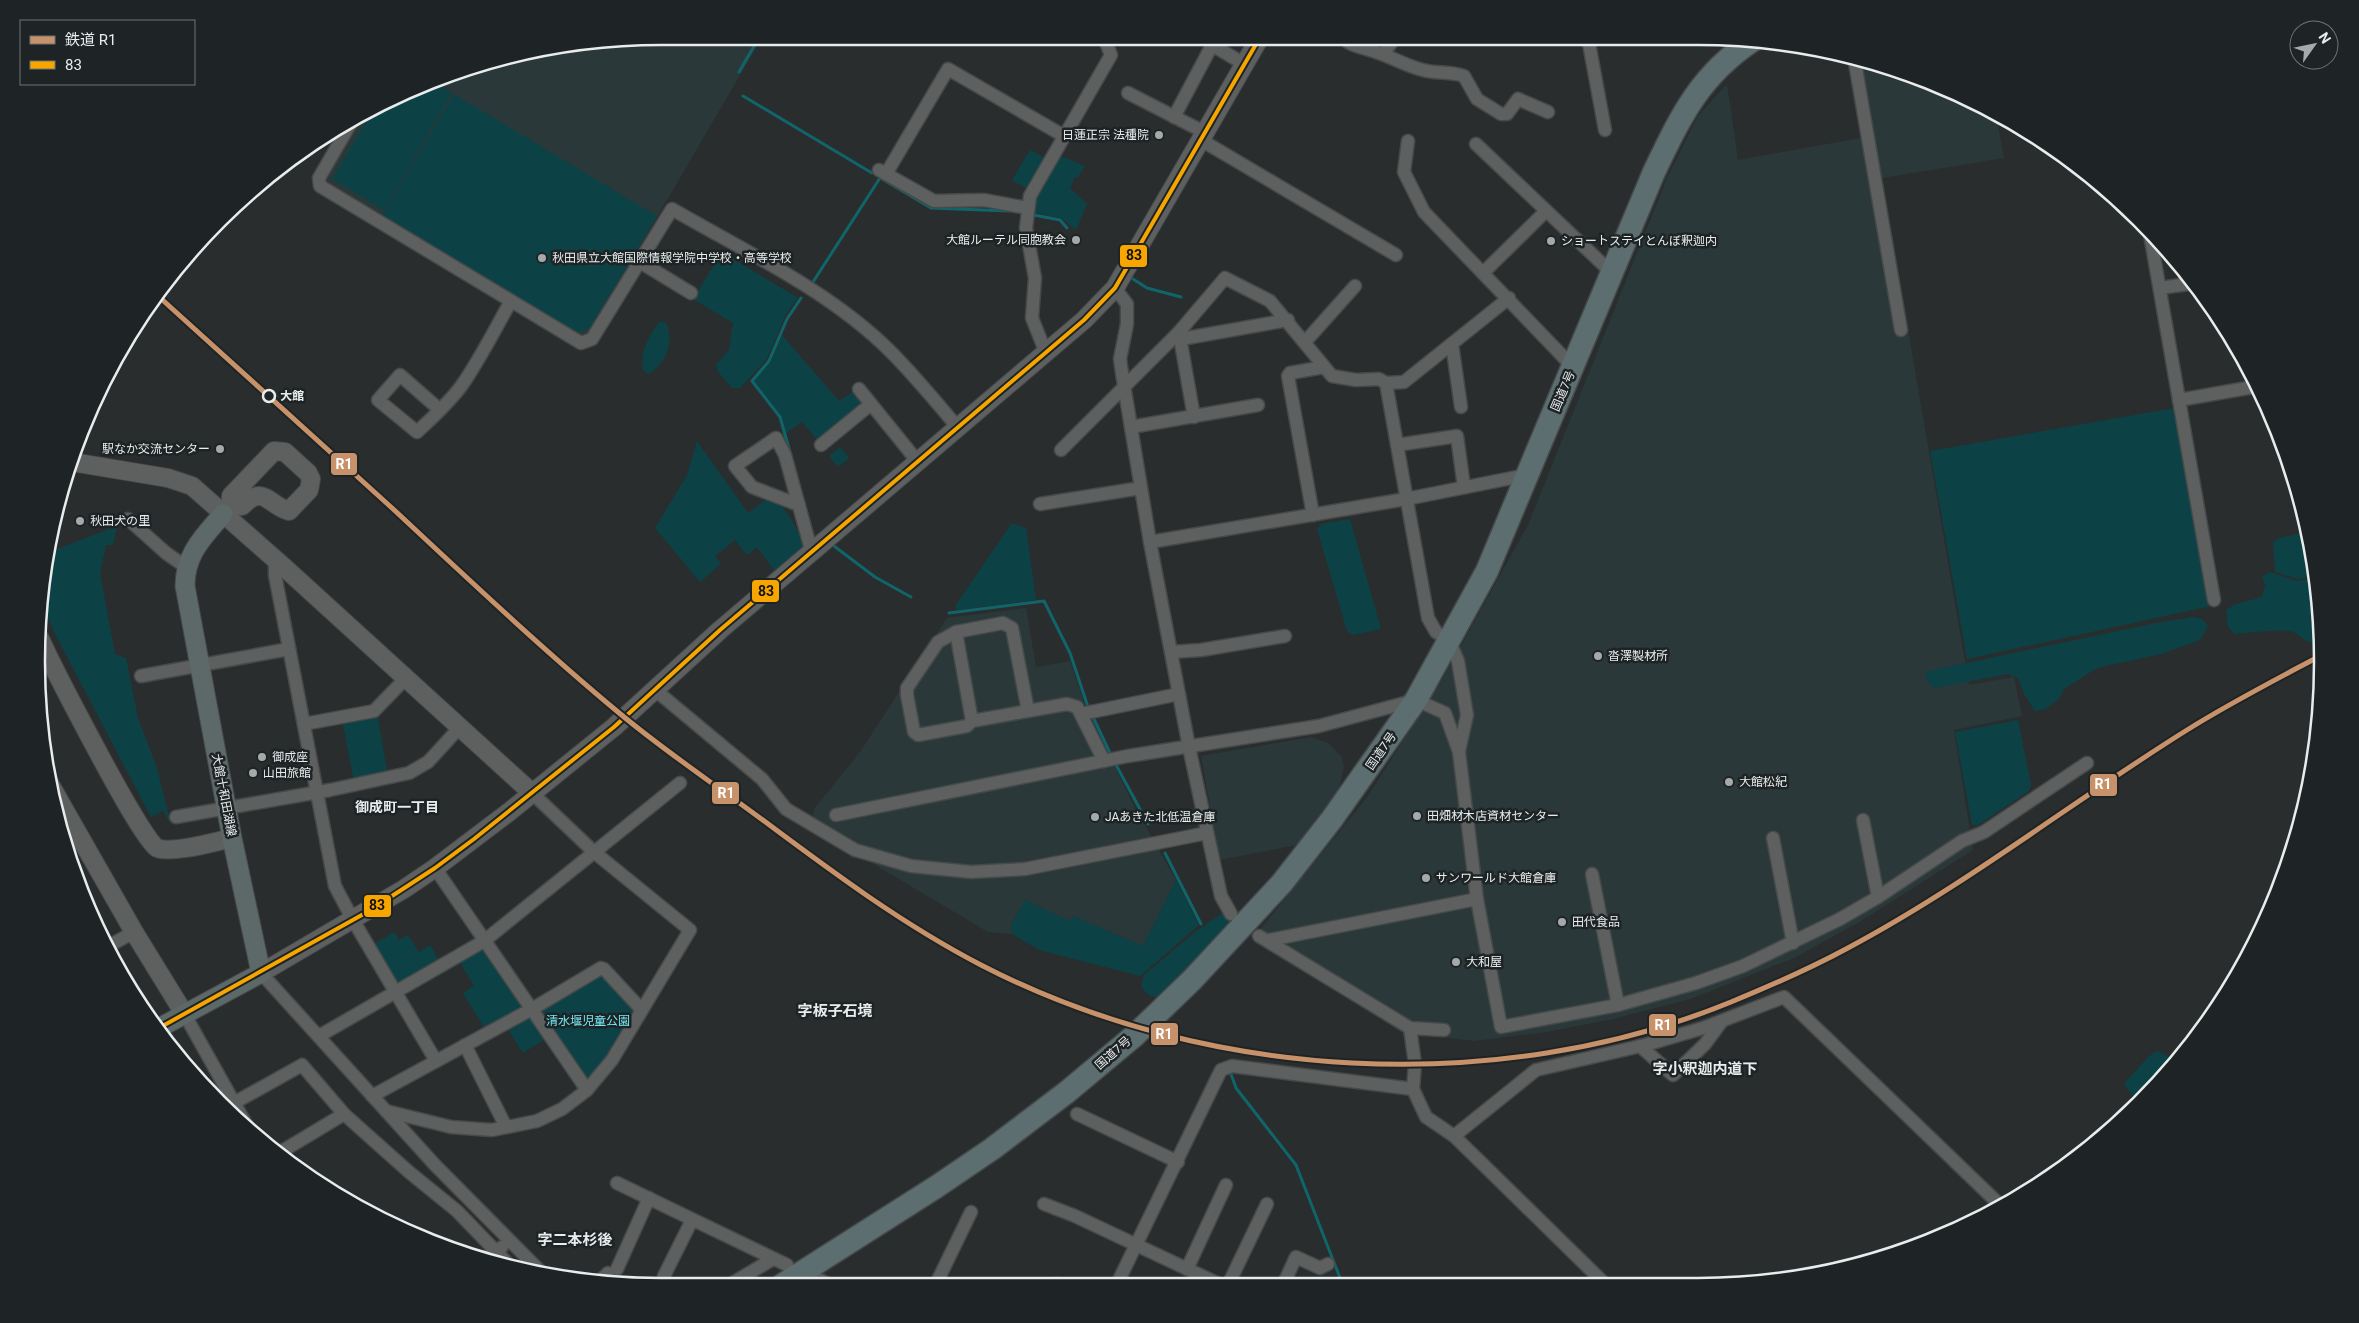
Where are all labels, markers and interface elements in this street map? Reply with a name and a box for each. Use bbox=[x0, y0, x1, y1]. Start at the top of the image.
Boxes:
legend bbox=[20, 20, 195, 85]
north arrow bbox=[2289, 20, 2339, 70]
text: N bbox=[2315, 29, 2334, 46]
text: 鉄道 R1 bbox=[65, 31, 116, 49]
text: 83 bbox=[65, 56, 82, 74]
place label: 日蓮正宗 法種院 bbox=[1062, 128, 1149, 142]
marker: 日蓮正宗 法種院 bbox=[1153, 129, 1165, 141]
place label: 大館ルーテル同胞教会 bbox=[946, 233, 1066, 247]
marker: 大館ルーテル同胞教会 bbox=[1070, 234, 1082, 246]
place label: ショートステイとんぼ釈迦内 bbox=[1561, 234, 1717, 248]
marker: ショートステイとんぼ釈迦内 bbox=[1545, 235, 1557, 247]
line badge: 83 bbox=[1119, 244, 1148, 268]
text: 83 bbox=[1126, 247, 1142, 263]
place label: 秋田県立大館国際情報学院中学校・高等学校 bbox=[552, 251, 792, 265]
marker: 秋田県立大館国際情報学院中学校・高等学校 bbox=[536, 252, 548, 264]
street label: 国道7号 bbox=[1548, 369, 1578, 413]
marker: 大館 bbox=[262, 389, 276, 403]
place label: 大館 bbox=[280, 389, 304, 403]
place label: 駅なか交流センター bbox=[102, 442, 210, 456]
marker: 駅なか交流センター bbox=[214, 443, 226, 455]
line badge: R1 bbox=[330, 452, 358, 476]
text: R1 bbox=[335, 456, 353, 472]
place label: 秋田犬の里 bbox=[90, 514, 150, 528]
marker: 秋田犬の里 bbox=[74, 515, 86, 527]
line badge: 83 bbox=[751, 579, 780, 603]
text: 83 bbox=[758, 583, 774, 599]
place label: 沓澤製材所 bbox=[1608, 649, 1668, 663]
marker: 沓澤製材所 bbox=[1592, 650, 1604, 662]
street label: 国道7号 bbox=[1363, 729, 1399, 773]
place label: 御成座 bbox=[272, 750, 308, 764]
marker: 御成座 bbox=[256, 751, 268, 763]
street label: 大館十和田湖線 bbox=[209, 752, 239, 838]
place label: 山田旅館 bbox=[263, 766, 311, 780]
marker: 山田旅館 bbox=[247, 767, 259, 779]
line badge: R1 bbox=[2089, 773, 2118, 797]
place label: 大館松紀 bbox=[1739, 775, 1787, 789]
marker: 大館松紀 bbox=[1723, 776, 1735, 788]
text: R1 bbox=[2094, 776, 2112, 792]
line badge: R1 bbox=[711, 781, 740, 805]
text: R1 bbox=[717, 785, 735, 801]
district label: 御成町一丁目 bbox=[355, 799, 439, 815]
place label: 田畑材木店資材センター bbox=[1427, 809, 1559, 823]
place label: JAあきた北低温倉庫 bbox=[1105, 810, 1215, 824]
marker: 田畑材木店資材センター bbox=[1411, 810, 1423, 822]
marker: JAあきた北低温倉庫 bbox=[1089, 811, 1101, 823]
place label: サンワールド大館倉庫 bbox=[1436, 871, 1556, 885]
marker: サンワールド大館倉庫 bbox=[1420, 872, 1432, 884]
line badge: 83 bbox=[363, 894, 392, 918]
text: 83 bbox=[369, 897, 385, 913]
place label: 田代食品 bbox=[1572, 915, 1620, 929]
marker: 田代食品 bbox=[1556, 916, 1568, 928]
place label: 大和屋 bbox=[1466, 955, 1502, 969]
marker: 大和屋 bbox=[1450, 956, 1462, 968]
district label: 字板子石境 bbox=[797, 1002, 873, 1020]
line badge: R1 bbox=[1648, 1013, 1677, 1037]
park label: 清水堰児童公園 bbox=[546, 1014, 630, 1028]
text: R1 bbox=[1654, 1017, 1672, 1033]
line badge: R1 bbox=[1150, 1022, 1179, 1046]
text: R1 bbox=[1155, 1026, 1173, 1042]
street label: 国道7号 bbox=[1092, 1034, 1134, 1072]
district label: 字小釈迦内道下 bbox=[1652, 1060, 1758, 1078]
district label: 字二本杉後 bbox=[537, 1231, 613, 1249]

